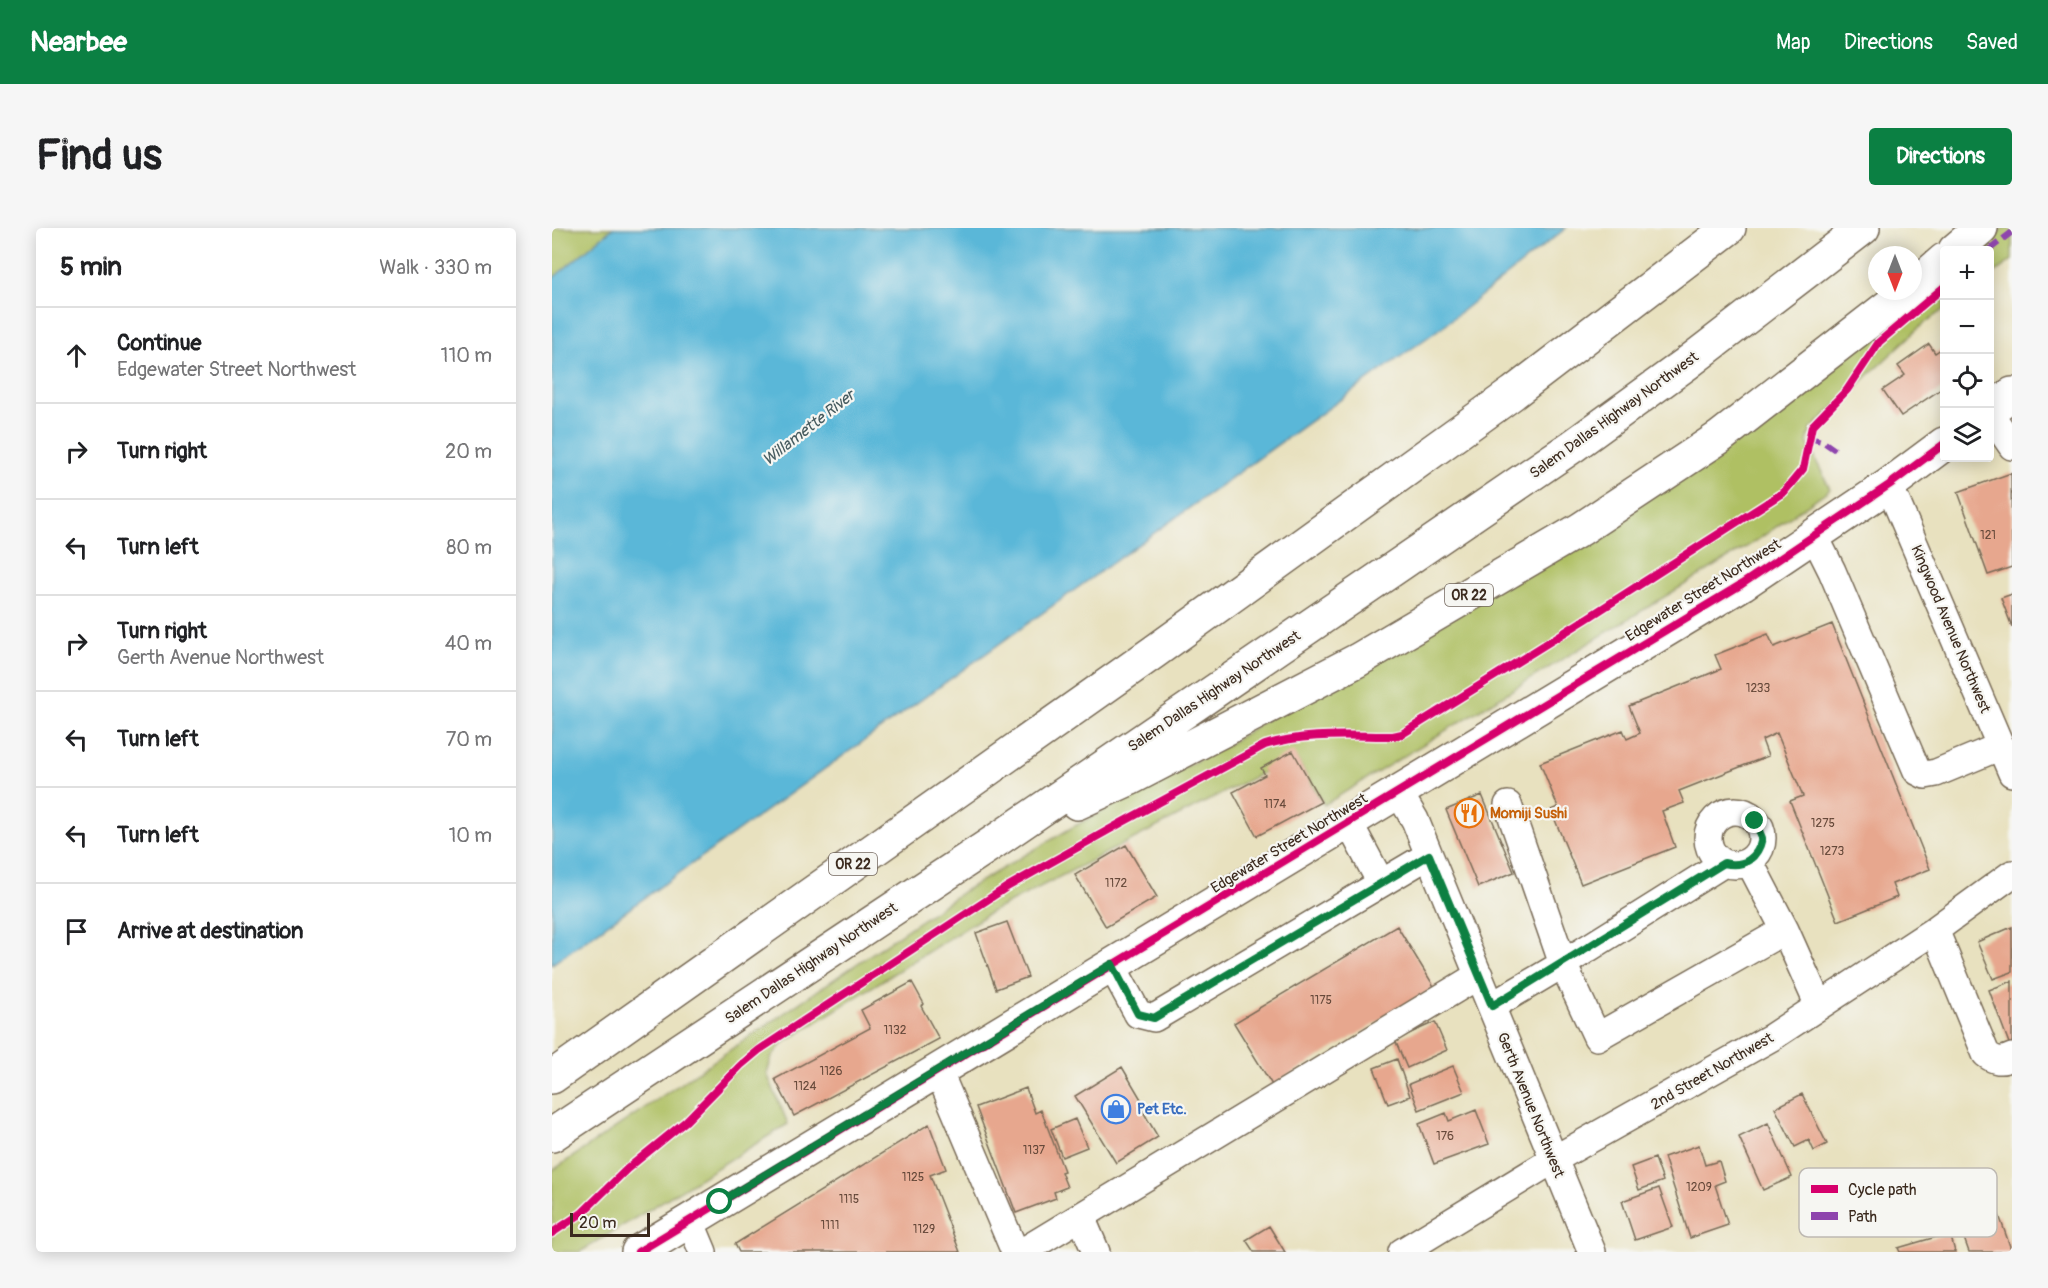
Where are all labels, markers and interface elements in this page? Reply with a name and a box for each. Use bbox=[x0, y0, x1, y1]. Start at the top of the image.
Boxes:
text: Nearbee bbox=[30, 25, 127, 60]
text: Map bbox=[1776, 29, 1811, 56]
text: Directions bbox=[1844, 29, 1933, 56]
text: Saved bbox=[1966, 29, 2018, 56]
button: Directions bbox=[1869, 128, 2012, 185]
text: Find us bbox=[36, 130, 162, 182]
north arrow bbox=[1868, 246, 1922, 300]
map controls bbox=[1940, 246, 1994, 462]
button: + bbox=[1940, 246, 1994, 300]
text: 5 min bbox=[60, 251, 122, 283]
text: Walk · 330 m bbox=[379, 255, 492, 280]
button: − bbox=[1940, 300, 1994, 354]
text: Continue bbox=[117, 329, 201, 357]
icon: ahead bbox=[60, 339, 93, 372]
text: 110 m bbox=[441, 343, 492, 368]
street label: Salem Dallas Highway Northwest bbox=[1526, 347, 1703, 483]
button: locate bbox=[1940, 354, 1994, 408]
text: Edgewater Street Northwest bbox=[117, 357, 356, 382]
water label: Willamette River bbox=[759, 384, 860, 470]
button: layers bbox=[1940, 408, 1994, 462]
icon: right bbox=[60, 435, 93, 468]
text: Turn right bbox=[117, 437, 207, 465]
text: 20 m bbox=[445, 439, 492, 464]
house number: 121 bbox=[1980, 528, 1996, 543]
icon: left bbox=[60, 531, 93, 564]
text: Turn left bbox=[117, 533, 199, 561]
street label: Edgewater Street Northwest bbox=[1622, 534, 1785, 646]
text: 80 m bbox=[446, 535, 492, 560]
street label: Kingwood Avenue Northwest bbox=[1906, 542, 1995, 717]
road number: OR 22 bbox=[1445, 584, 1493, 606]
text: Turn right bbox=[117, 617, 207, 645]
street label: Salem Dallas Highway Northwest bbox=[1124, 626, 1305, 756]
icon: right bbox=[60, 627, 93, 660]
text: 40 m bbox=[445, 631, 492, 656]
text: Gerth Avenue Northwest bbox=[117, 645, 324, 670]
house number: 1233 bbox=[1746, 681, 1771, 696]
icon: left bbox=[60, 723, 93, 756]
text: Turn left bbox=[117, 725, 199, 753]
text: 70 m bbox=[446, 727, 492, 752]
street label: Edgewater Street Northwest bbox=[1207, 789, 1372, 898]
house number: 1174 bbox=[1264, 797, 1286, 812]
restaurant icon: Momiji Sushi bbox=[1453, 797, 1485, 829]
place label: Momiji Sushi bbox=[1490, 804, 1567, 823]
route end bbox=[1741, 807, 1767, 833]
house number: 1275 bbox=[1811, 816, 1835, 831]
icon: left bbox=[60, 819, 93, 852]
text: Turn left bbox=[117, 821, 199, 849]
text: 10 m bbox=[448, 823, 492, 848]
house number: 1273 bbox=[1820, 844, 1845, 859]
road number: OR 22 bbox=[829, 853, 877, 875]
house number: 1172 bbox=[1105, 876, 1128, 891]
street label: Salem Dallas Highway Northwest bbox=[721, 898, 902, 1028]
icon: arrive bbox=[60, 915, 93, 948]
text: Arrive at destination bbox=[117, 917, 303, 945]
house number: 1175 bbox=[1310, 993, 1332, 1008]
house number: 1132 bbox=[884, 1023, 907, 1038]
street label: 2nd Street Northwest bbox=[1648, 1028, 1778, 1114]
street label: Gerth Avenue Northwest bbox=[1493, 1030, 1569, 1182]
house number: 1126 bbox=[819, 1064, 843, 1079]
house number: 1124 bbox=[793, 1079, 817, 1094]
shop icon: Pet Etc. bbox=[1100, 1093, 1132, 1125]
place label: Pet Etc. bbox=[1137, 1100, 1187, 1119]
house number: 176 bbox=[1436, 1129, 1454, 1144]
house number: 1137 bbox=[1023, 1143, 1046, 1158]
legend bbox=[1799, 1168, 1997, 1237]
house number: 1125 bbox=[902, 1170, 924, 1185]
house number: 1209 bbox=[1686, 1180, 1712, 1195]
text: Cycle path bbox=[1848, 1180, 1916, 1200]
route start bbox=[706, 1188, 732, 1214]
house number: 1115 bbox=[839, 1192, 859, 1207]
text: Path bbox=[1848, 1207, 1877, 1227]
scale bar bbox=[570, 1210, 650, 1238]
text: 20 m bbox=[579, 1213, 617, 1233]
house number: 1111 bbox=[821, 1218, 839, 1233]
house number: 1129 bbox=[913, 1222, 935, 1237]

